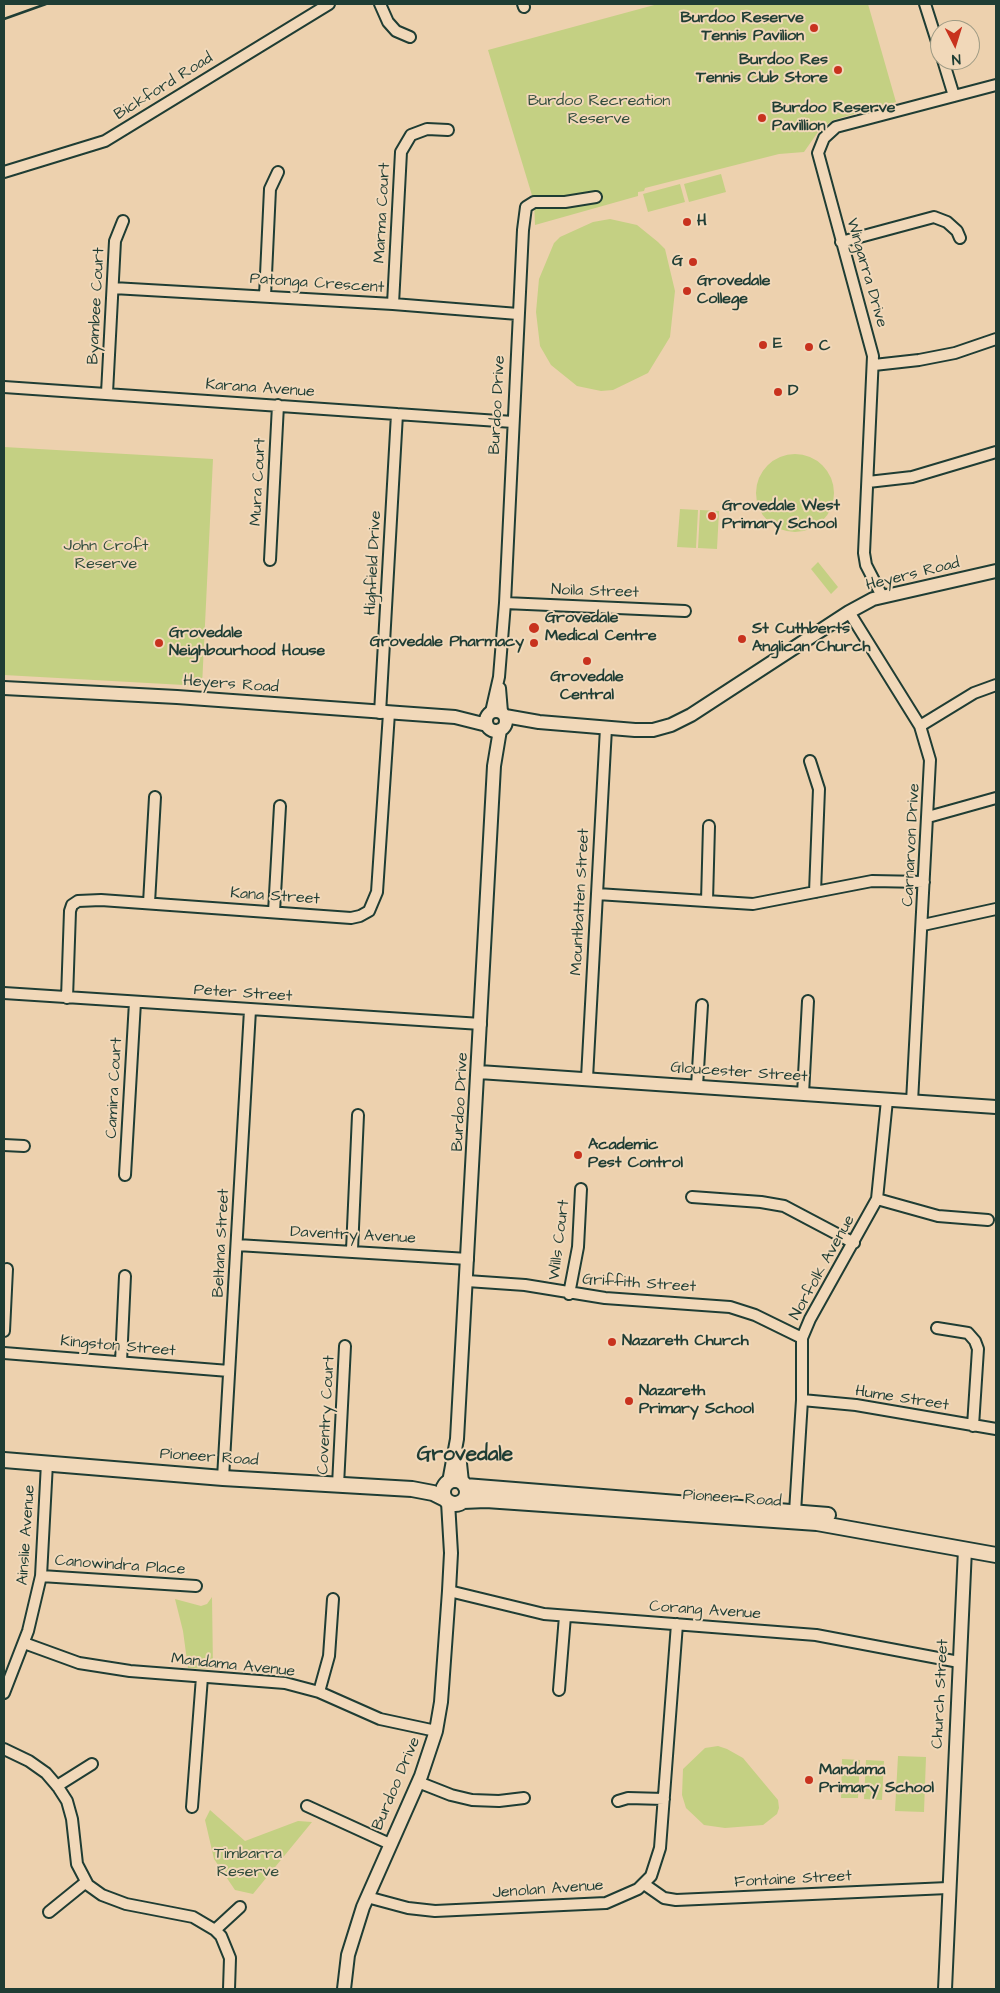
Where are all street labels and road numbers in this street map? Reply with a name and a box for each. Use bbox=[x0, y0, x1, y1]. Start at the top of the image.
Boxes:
street label: Bickford Road bbox=[111, 49, 217, 125]
street label: Marma Court bbox=[371, 162, 395, 264]
street label: Wingarra Drive bbox=[841, 216, 891, 330]
street label: Byambee Court bbox=[84, 247, 110, 365]
street label: Patonga Crescent bbox=[249, 270, 385, 298]
street label: Burdoo Drive bbox=[486, 355, 510, 455]
street label: Karana Avenue bbox=[205, 376, 315, 402]
street label: Mura Court bbox=[247, 437, 271, 527]
street label: Highfield Drive bbox=[362, 510, 386, 616]
street label: Heyers Road bbox=[864, 554, 962, 596]
street label: Noila Street bbox=[551, 581, 639, 603]
street label: Heyers Road bbox=[183, 672, 279, 698]
street label: Carnarvon Drive bbox=[899, 783, 925, 907]
street label: Mountbatten Street bbox=[568, 828, 594, 976]
street label: Kana Street bbox=[230, 884, 320, 910]
street label: Peter Street bbox=[193, 981, 293, 1007]
street label: Camira Court bbox=[103, 1037, 127, 1139]
street label: Burdoo Drive bbox=[449, 1052, 473, 1152]
street label: Gloucester Street bbox=[670, 1059, 808, 1087]
street label: Beltana Street bbox=[210, 1188, 234, 1298]
street label: Wills Court bbox=[546, 1199, 574, 1281]
street label: Norfolk Avenue bbox=[786, 1212, 860, 1324]
street label: Daventry Avenue bbox=[290, 1223, 416, 1249]
street label: Griffith Street bbox=[582, 1270, 696, 1298]
street label: Kingston Street bbox=[60, 1332, 176, 1362]
street label: Coventry Court bbox=[314, 1355, 340, 1475]
street label: Hume Street bbox=[854, 1382, 950, 1416]
street label: Pioneer Road bbox=[159, 1445, 259, 1471]
street label: Ainslie Avenue bbox=[14, 1484, 40, 1586]
street label: Pioneer Road bbox=[682, 1486, 782, 1512]
street label: Canowindra Place bbox=[54, 1552, 186, 1580]
street label: Corang Avenue bbox=[648, 1598, 762, 1624]
street label: Church Street bbox=[929, 1639, 953, 1749]
street label: Mandama Avenue bbox=[170, 1650, 296, 1682]
street label: Burdoo Drive bbox=[369, 1734, 425, 1834]
street label: Fontaine Street bbox=[734, 1867, 852, 1893]
street label: Jenolan Avenue bbox=[492, 1877, 604, 1903]

